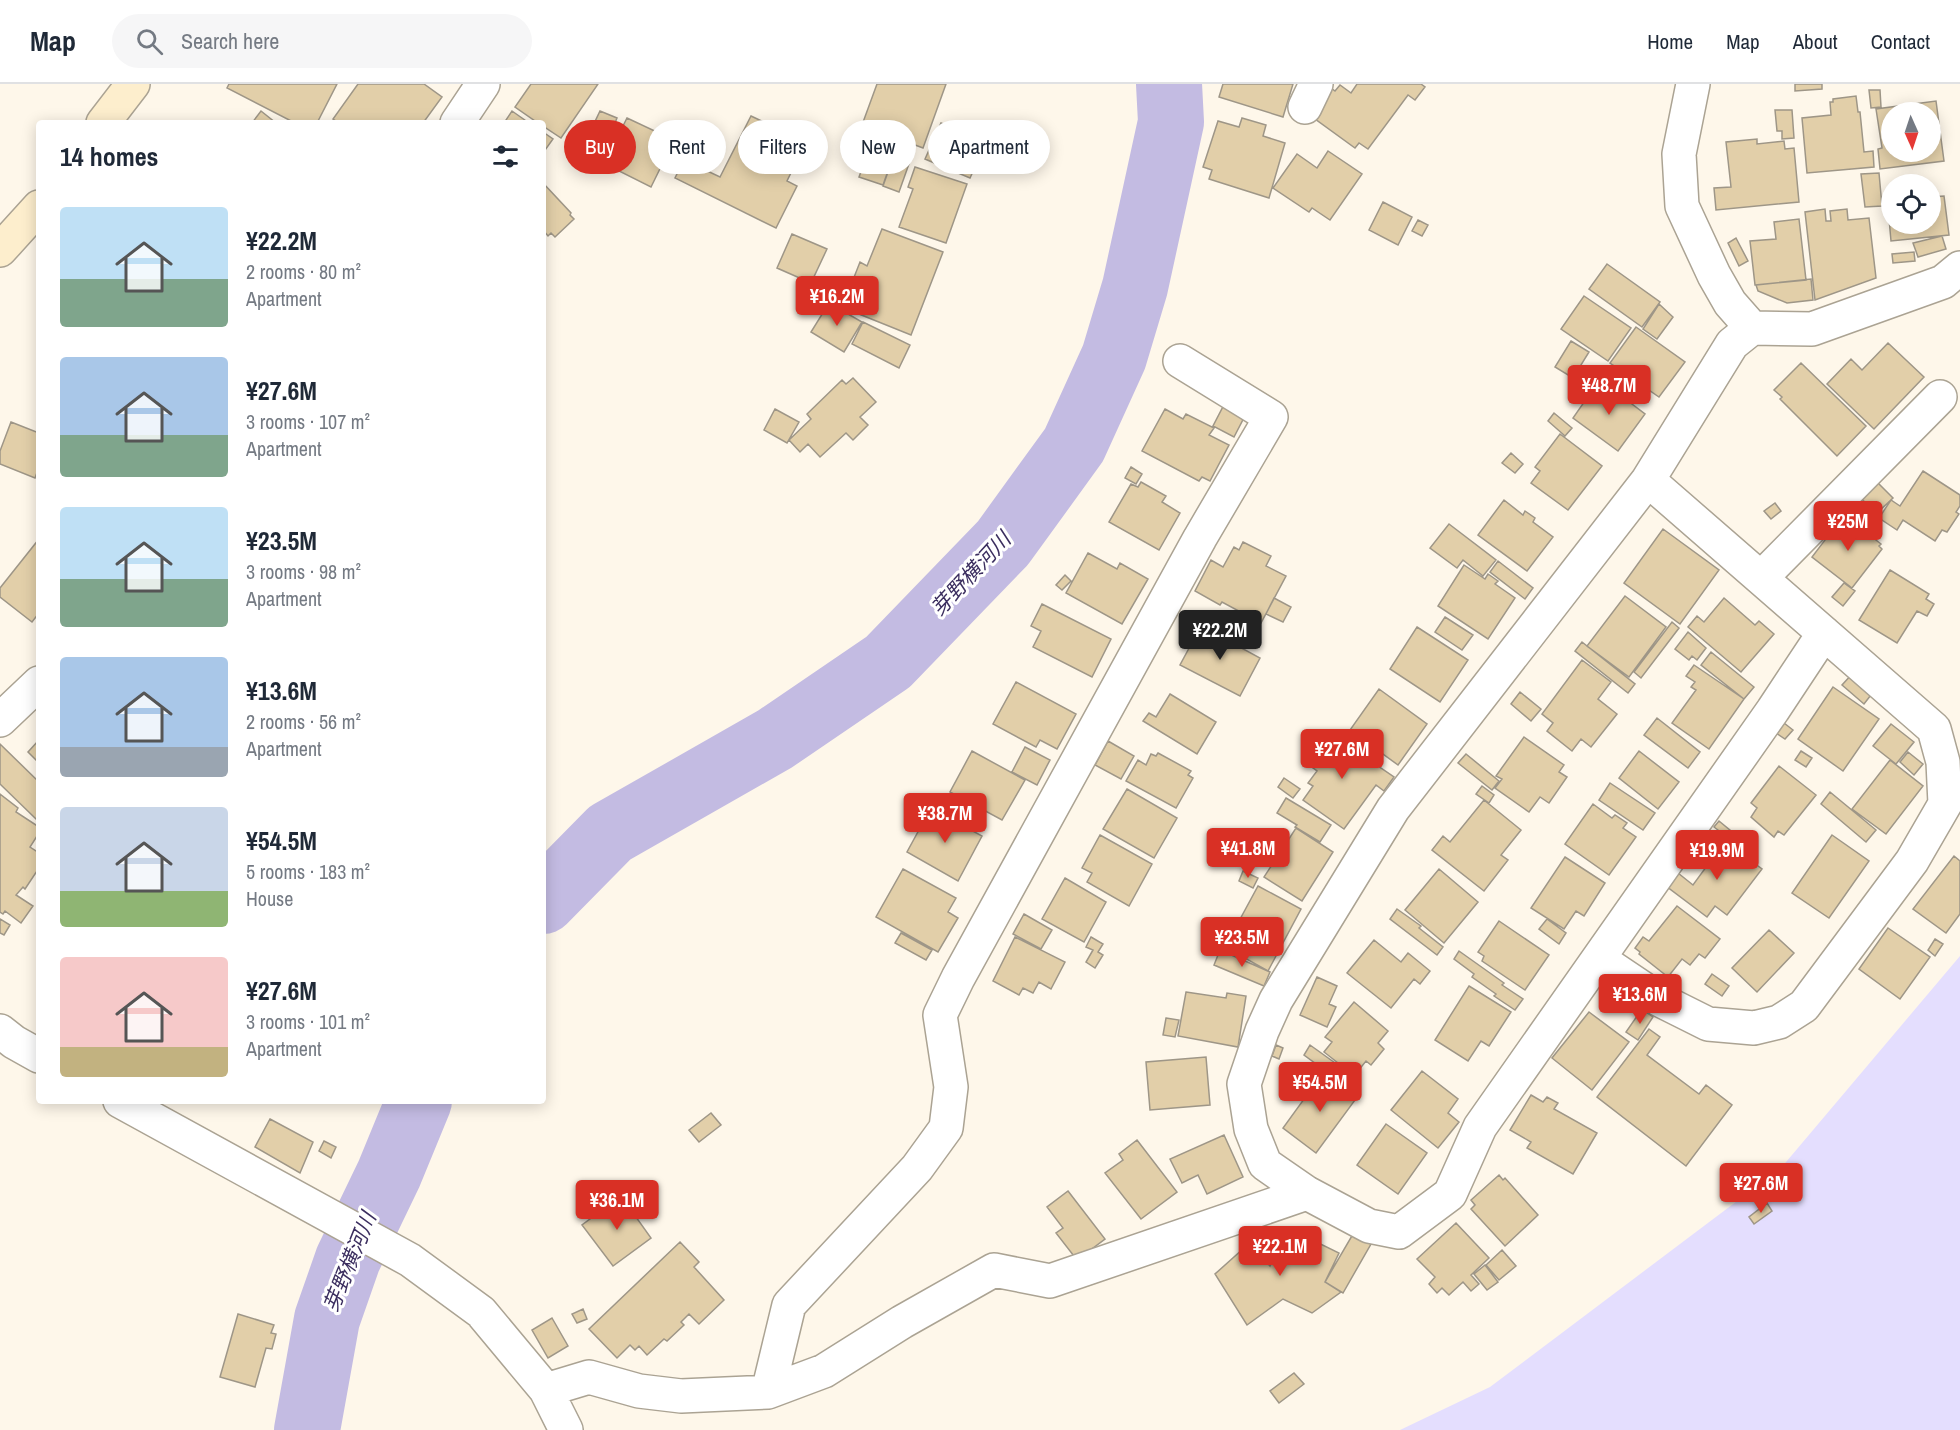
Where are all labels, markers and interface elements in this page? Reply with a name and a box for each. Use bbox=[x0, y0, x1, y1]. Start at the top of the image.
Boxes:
search box bbox=[112, 14, 532, 68]
text: Map bbox=[30, 22, 76, 60]
icon: search bbox=[133, 25, 166, 58]
text: Search here bbox=[181, 26, 279, 56]
text: Home bbox=[1647, 27, 1693, 56]
text: Map bbox=[1726, 27, 1760, 56]
text: About bbox=[1793, 27, 1838, 56]
text: Contact bbox=[1871, 27, 1930, 56]
north arrow bbox=[1881, 102, 1941, 162]
map controls bbox=[1881, 102, 1941, 234]
chip: Buy bbox=[564, 120, 636, 174]
chip: Rent bbox=[648, 120, 726, 174]
chip: Filters bbox=[738, 120, 828, 174]
chip: New bbox=[840, 120, 916, 174]
chip: Apartment bbox=[928, 120, 1050, 174]
text: 14 homes bbox=[60, 139, 158, 174]
icon: filters bbox=[489, 140, 522, 173]
button: locate bbox=[1881, 174, 1941, 234]
text: ¥22.2M bbox=[246, 223, 317, 258]
icon: home bbox=[108, 231, 180, 303]
text: 2 rooms · 80 m² bbox=[246, 258, 361, 285]
pin: ¥16.2M bbox=[788, 276, 886, 327]
text: ¥16.2M bbox=[810, 282, 864, 309]
text: Apartment bbox=[246, 285, 322, 312]
pin: ¥48.7M bbox=[1560, 365, 1658, 416]
text: ¥48.7M bbox=[1582, 371, 1636, 398]
text: ¥27.6M bbox=[246, 373, 317, 408]
icon: home bbox=[108, 381, 180, 453]
text: 3 rooms · 107 m² bbox=[246, 408, 370, 435]
text: Apartment bbox=[246, 435, 322, 462]
pin: ¥25M bbox=[1812, 501, 1884, 552]
text: ¥25M bbox=[1827, 507, 1869, 534]
text: ¥23.5M bbox=[246, 523, 317, 558]
water label: 芽野横河川 bbox=[924, 524, 1018, 622]
icon: home bbox=[108, 531, 180, 603]
text: 3 rooms · 98 m² bbox=[246, 558, 361, 585]
text: Apartment bbox=[246, 585, 322, 612]
pin: ¥22.2M bbox=[1171, 610, 1269, 661]
text: ¥22.2M bbox=[1193, 616, 1247, 643]
text: ¥13.6M bbox=[246, 673, 317, 708]
icon: home bbox=[108, 681, 180, 753]
text: 2 rooms · 56 m² bbox=[246, 708, 361, 735]
pin: ¥27.6M bbox=[1293, 729, 1391, 780]
text: Apartment bbox=[246, 735, 322, 762]
text: ¥27.6M bbox=[1315, 735, 1369, 762]
pin: ¥38.7M bbox=[896, 793, 994, 844]
text: ¥38.7M bbox=[918, 799, 972, 826]
text: ¥54.5M bbox=[246, 823, 317, 858]
pin: ¥41.8M bbox=[1199, 828, 1297, 879]
pin: ¥19.9M bbox=[1668, 830, 1766, 881]
icon: home bbox=[108, 831, 180, 903]
text: ¥41.8M bbox=[1221, 834, 1275, 861]
text: ¥19.9M bbox=[1690, 836, 1744, 863]
text: 5 rooms · 183 m² bbox=[246, 858, 370, 885]
text: House bbox=[246, 885, 293, 912]
pin: ¥23.5M bbox=[1193, 917, 1291, 968]
text: ¥23.5M bbox=[1215, 923, 1269, 950]
text: ¥27.6M bbox=[246, 973, 317, 1008]
pin: ¥13.6M bbox=[1591, 974, 1689, 1025]
text: ¥13.6M bbox=[1613, 980, 1667, 1007]
icon: home bbox=[108, 981, 180, 1053]
text: 3 rooms · 101 m² bbox=[246, 1008, 370, 1035]
text: Apartment bbox=[246, 1035, 322, 1062]
pin: ¥54.5M bbox=[1271, 1062, 1369, 1113]
text: ¥54.5M bbox=[1293, 1068, 1347, 1095]
pin: ¥27.6M bbox=[1712, 1163, 1810, 1214]
text: ¥27.6M bbox=[1734, 1169, 1788, 1196]
pin: ¥36.1M bbox=[568, 1180, 666, 1231]
text: ¥36.1M bbox=[590, 1186, 644, 1213]
water label: 芽野横河川 bbox=[316, 1206, 383, 1316]
pin: ¥22.1M bbox=[1231, 1226, 1329, 1277]
text: ¥22.1M bbox=[1253, 1232, 1307, 1259]

